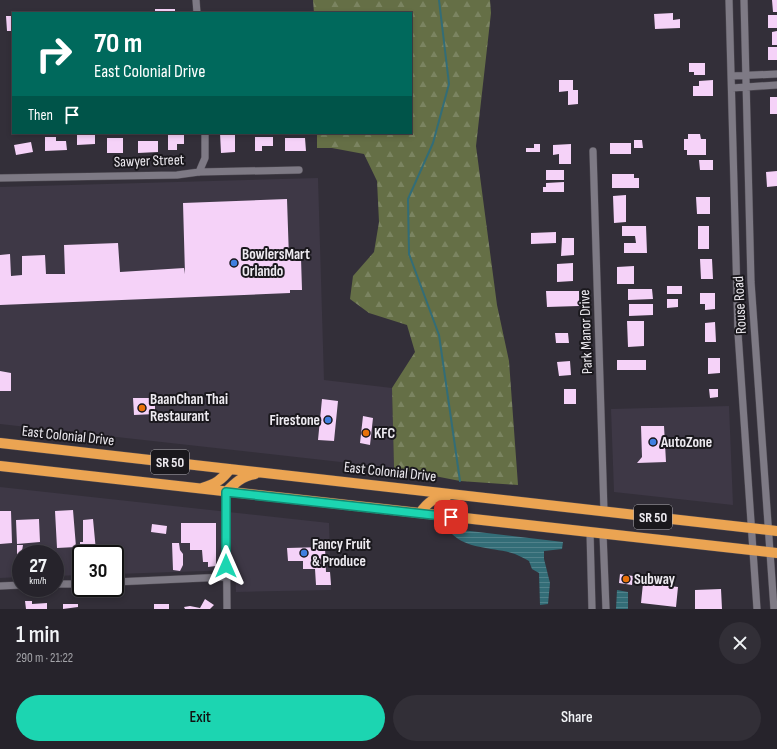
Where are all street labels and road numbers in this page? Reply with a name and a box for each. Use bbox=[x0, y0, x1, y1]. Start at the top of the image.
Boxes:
street label: Sawyer Street bbox=[113, 150, 185, 172]
street label: Rouse Road bbox=[729, 276, 751, 334]
street label: Park Manor Drive bbox=[575, 289, 597, 375]
street label: East Colonial Drive bbox=[21, 422, 115, 450]
road number: SR 50 bbox=[151, 450, 189, 474]
street label: East Colonial Drive bbox=[343, 458, 437, 486]
road number: SR 50 bbox=[634, 505, 672, 529]

